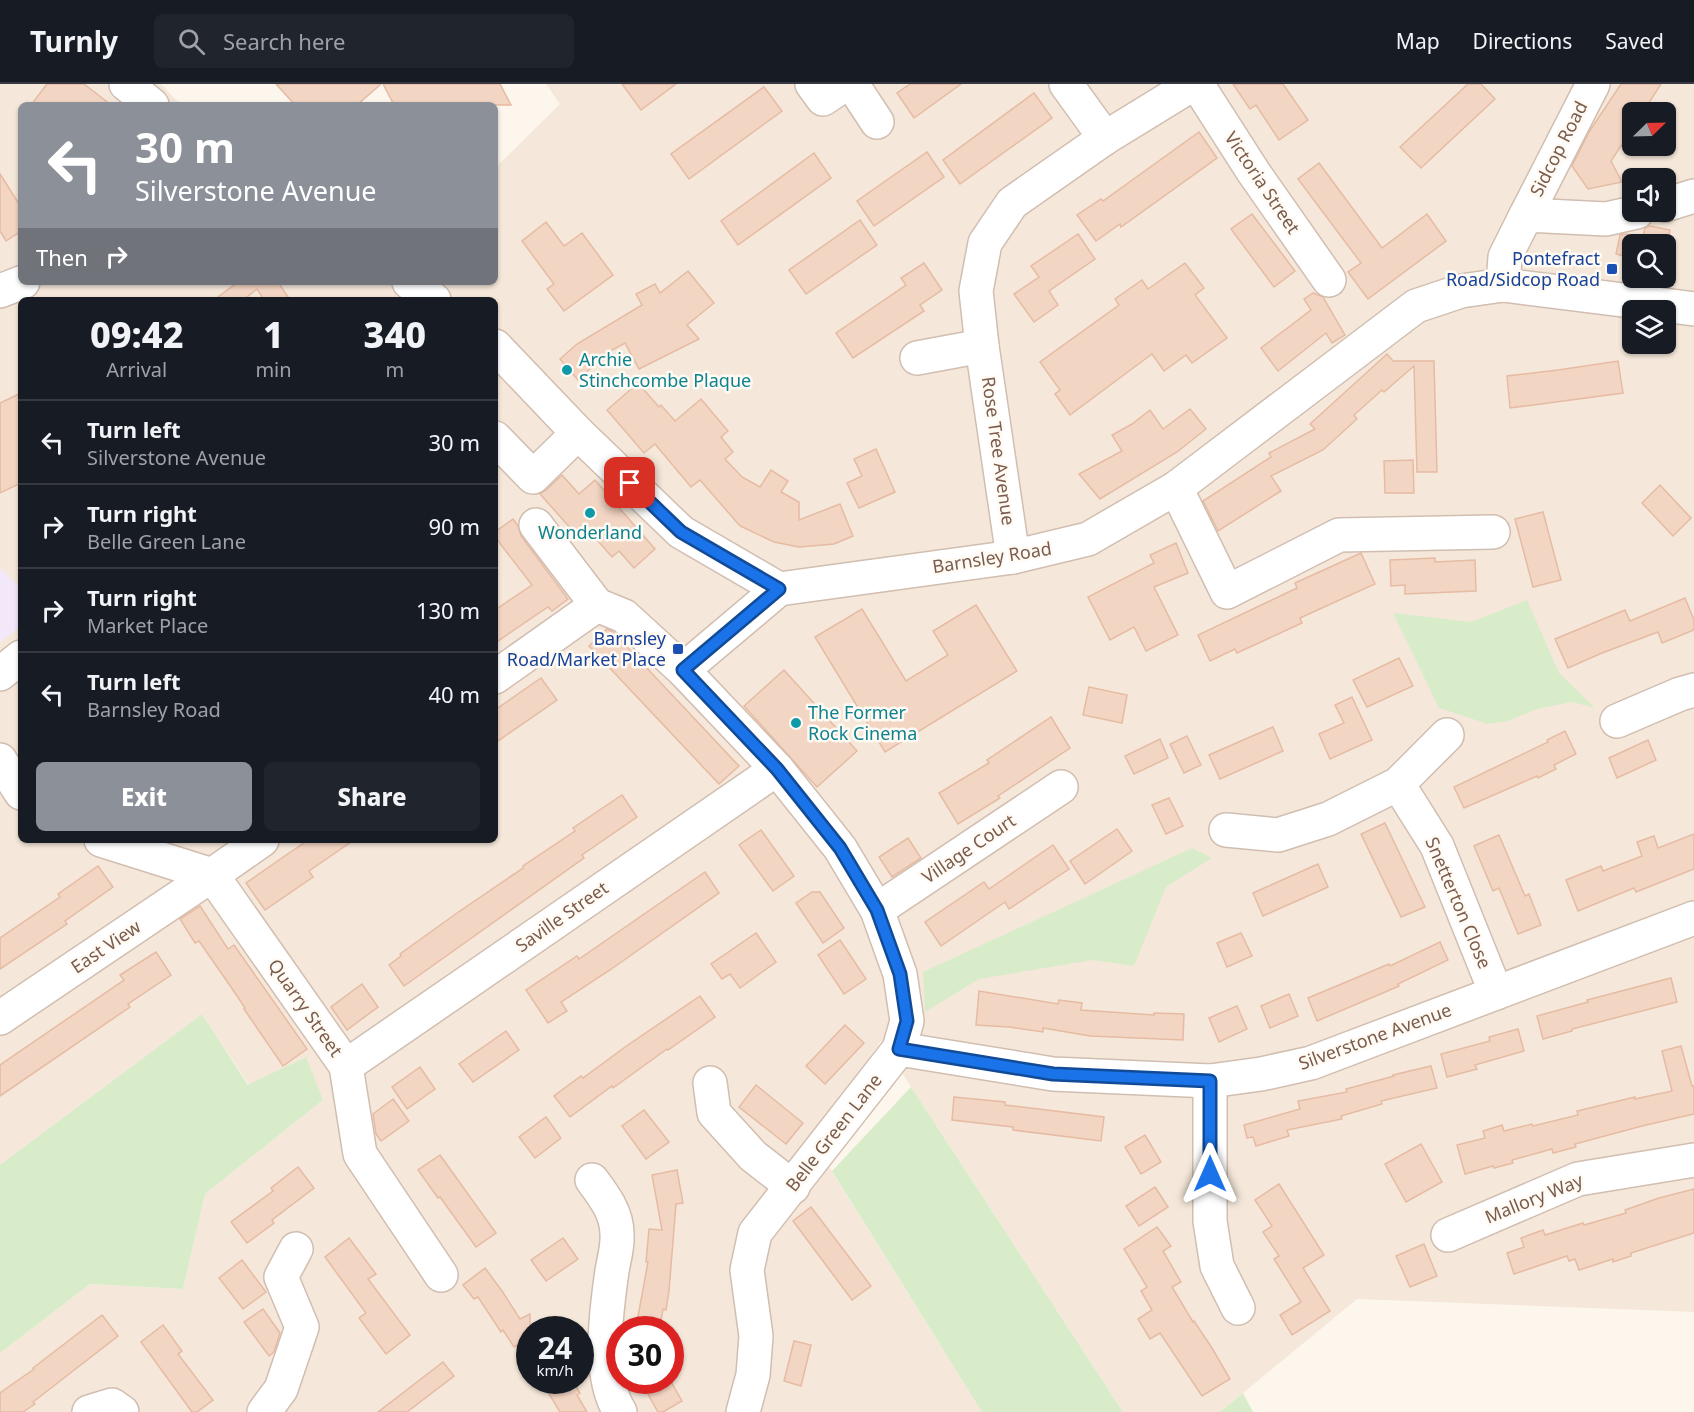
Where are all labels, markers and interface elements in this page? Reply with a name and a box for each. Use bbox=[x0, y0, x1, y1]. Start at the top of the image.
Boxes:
search box bbox=[154, 14, 574, 68]
text: Turnly bbox=[30, 22, 118, 60]
icon: search bbox=[175, 25, 208, 58]
text: Search here bbox=[223, 26, 345, 56]
text: Map bbox=[1396, 27, 1440, 55]
text: Directions bbox=[1473, 27, 1572, 55]
text: Saved bbox=[1605, 27, 1664, 55]
street label: Sidcop Road bbox=[1524, 97, 1592, 200]
north arrow bbox=[1622, 102, 1676, 156]
map controls bbox=[1622, 102, 1676, 354]
text: 30 m bbox=[135, 118, 235, 175]
icon: left bbox=[36, 126, 114, 204]
street label: Victoria Street bbox=[1220, 127, 1306, 239]
button: sound bbox=[1622, 168, 1676, 222]
text: Silverstone Avenue bbox=[135, 172, 377, 209]
button: search bbox=[1622, 234, 1676, 288]
icon: right bbox=[100, 240, 133, 273]
text: Then bbox=[36, 242, 88, 272]
place label: Pontefract Road/Sidcop Road bbox=[1446, 246, 1600, 291]
marker: Pontefract Road/Sidcop Road bbox=[1605, 262, 1619, 276]
button: layers bbox=[1622, 300, 1676, 354]
text: 09:42 bbox=[90, 310, 183, 359]
text: 1 bbox=[263, 310, 284, 359]
text: 340 bbox=[364, 310, 426, 359]
place label: Archie Stinchcombe Plaque bbox=[579, 347, 751, 392]
text: Arrival bbox=[106, 356, 167, 383]
text: min bbox=[255, 356, 292, 383]
text: m bbox=[385, 356, 404, 383]
marker: Archie Stinchcombe Plaque bbox=[560, 363, 574, 377]
street label: Rose Tree Avenue bbox=[977, 375, 1021, 527]
text: Turn left bbox=[87, 414, 181, 444]
icon: left bbox=[36, 426, 69, 459]
text: 30 m bbox=[429, 427, 480, 457]
text: Silverstone Avenue bbox=[87, 444, 266, 471]
pin bbox=[604, 457, 655, 508]
icon: arrive bbox=[613, 466, 646, 499]
text: Turn right bbox=[87, 498, 197, 528]
marker: Wonderland bbox=[583, 506, 597, 520]
icon: right bbox=[36, 510, 69, 543]
text: 90 m bbox=[429, 511, 480, 541]
place label: Wonderland bbox=[538, 520, 642, 544]
text: Belle Green Lane bbox=[87, 528, 246, 555]
street label: Barnsley Road bbox=[930, 536, 1053, 578]
text: Turn right bbox=[87, 582, 197, 612]
icon: right bbox=[36, 594, 69, 627]
text: 130 m bbox=[416, 595, 480, 625]
text: Market Place bbox=[87, 612, 208, 639]
place label: Barnsley Road/Market Place bbox=[507, 626, 667, 671]
marker: Barnsley Road/Market Place bbox=[671, 642, 685, 656]
text: Turn left bbox=[87, 666, 181, 696]
icon: left bbox=[36, 678, 69, 711]
text: 40 m bbox=[429, 679, 480, 709]
text: Barnsley Road bbox=[87, 696, 221, 723]
place label: The Former Rock Cinema bbox=[808, 700, 917, 745]
marker: The Former Rock Cinema bbox=[789, 716, 803, 730]
button: Exit bbox=[36, 762, 252, 831]
button: Share bbox=[264, 762, 480, 831]
street label: Village Court bbox=[917, 808, 1020, 888]
street label: Snetterton Close bbox=[1420, 833, 1497, 972]
street label: Saville Street bbox=[510, 875, 613, 957]
street label: East View bbox=[66, 914, 145, 978]
street label: Quarry Street bbox=[263, 954, 349, 1062]
street label: Silverstone Avenue bbox=[1295, 997, 1454, 1075]
street label: Belle Green Lane bbox=[780, 1069, 887, 1196]
position arrow bbox=[1178, 1142, 1242, 1206]
street label: Mallory Way bbox=[1481, 1167, 1587, 1229]
speed limit sign: 30 bbox=[606, 1316, 684, 1394]
text: 24 bbox=[538, 1327, 572, 1368]
text: km/h bbox=[537, 1360, 573, 1380]

